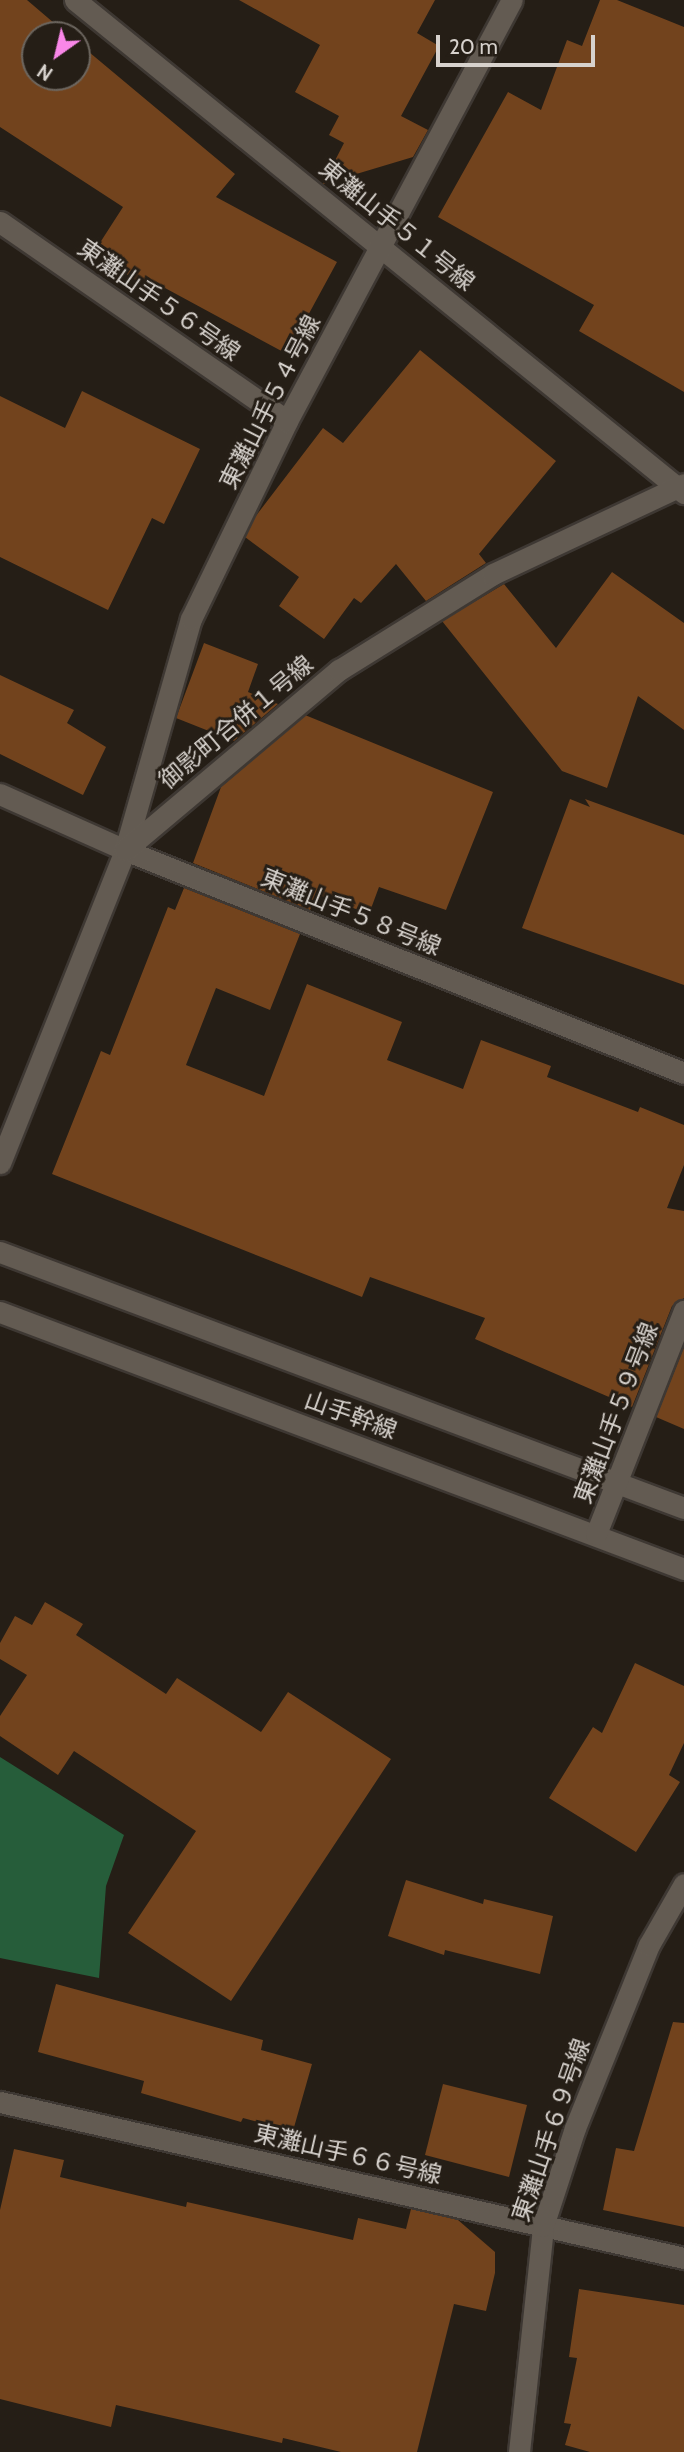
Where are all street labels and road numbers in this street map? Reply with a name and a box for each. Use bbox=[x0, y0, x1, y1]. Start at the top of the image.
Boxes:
street label: 東灘山手５１号線 bbox=[313, 153, 481, 297]
street label: 東灘山手５６号線 bbox=[72, 233, 246, 367]
street label: 東灘山手５４号線 bbox=[214, 310, 326, 494]
street label: 御影町合併１号線 bbox=[153, 649, 319, 795]
street label: 東灘山手５８号線 bbox=[257, 863, 445, 961]
street label: 東灘山手５９号線 bbox=[568, 1318, 664, 1508]
street label: 山手幹線 bbox=[301, 1385, 401, 1445]
street label: 東灘山手６９号線 bbox=[506, 2035, 596, 2225]
street label: 東灘山手６６号線 bbox=[251, 2118, 445, 2190]

